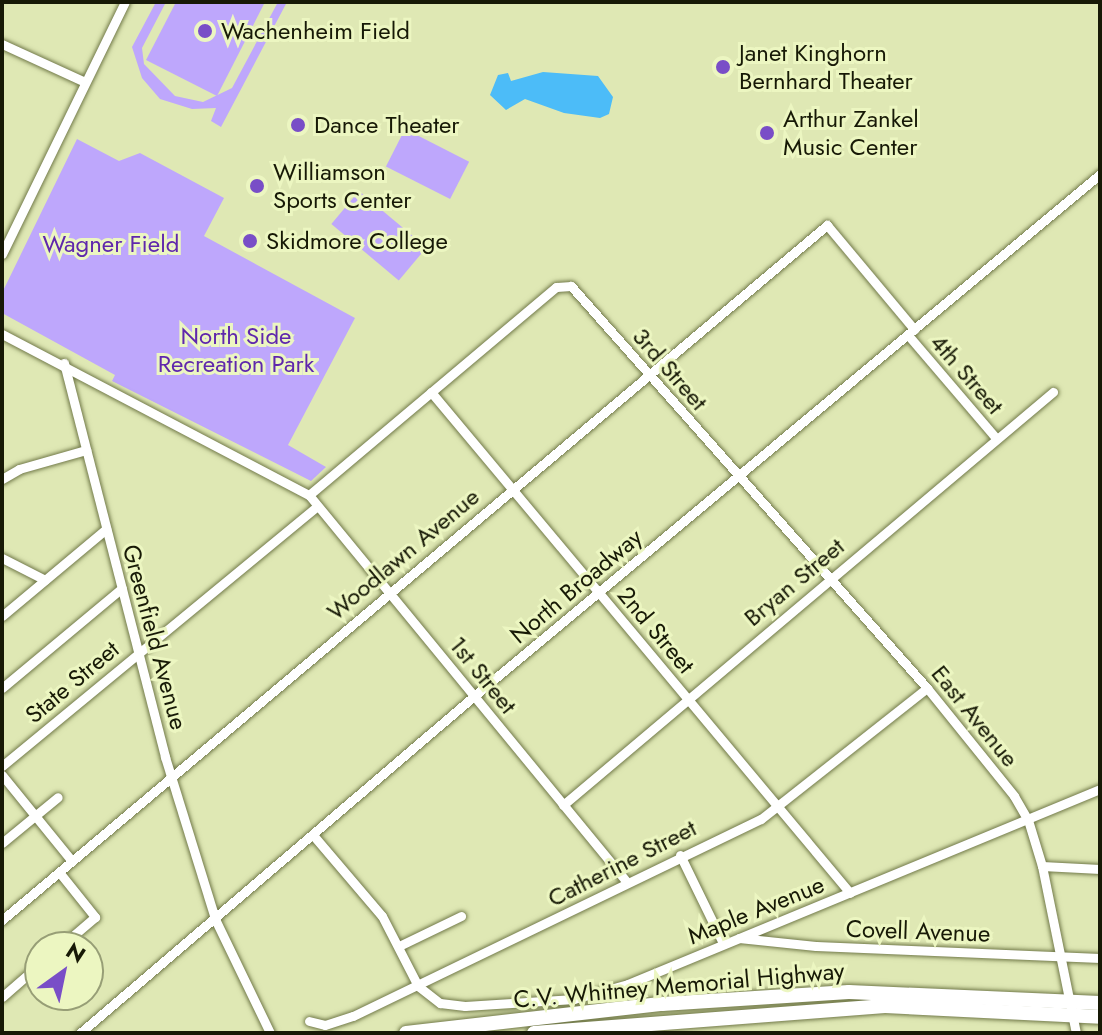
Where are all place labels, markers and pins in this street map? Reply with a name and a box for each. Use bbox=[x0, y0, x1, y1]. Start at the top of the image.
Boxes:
place label: Wachenheim Field bbox=[221, 17, 410, 45]
marker: Wachenheim Field bbox=[196, 22, 214, 40]
place label: Janet Kinghorn Bernhard Theater bbox=[739, 39, 913, 95]
marker: Janet Kinghorn Bernhard Theater bbox=[714, 58, 732, 76]
place label: Arthur Zankel Music Center bbox=[783, 105, 919, 161]
place label: Dance Theater bbox=[314, 111, 460, 139]
marker: Dance Theater bbox=[289, 116, 307, 134]
marker: Arthur Zankel Music Center bbox=[758, 124, 776, 142]
place label: Williamson Sports Center bbox=[273, 158, 412, 214]
marker: Williamson Sports Center bbox=[248, 177, 266, 195]
place label: Skidmore College bbox=[266, 227, 448, 255]
marker: Skidmore College bbox=[241, 232, 259, 250]

